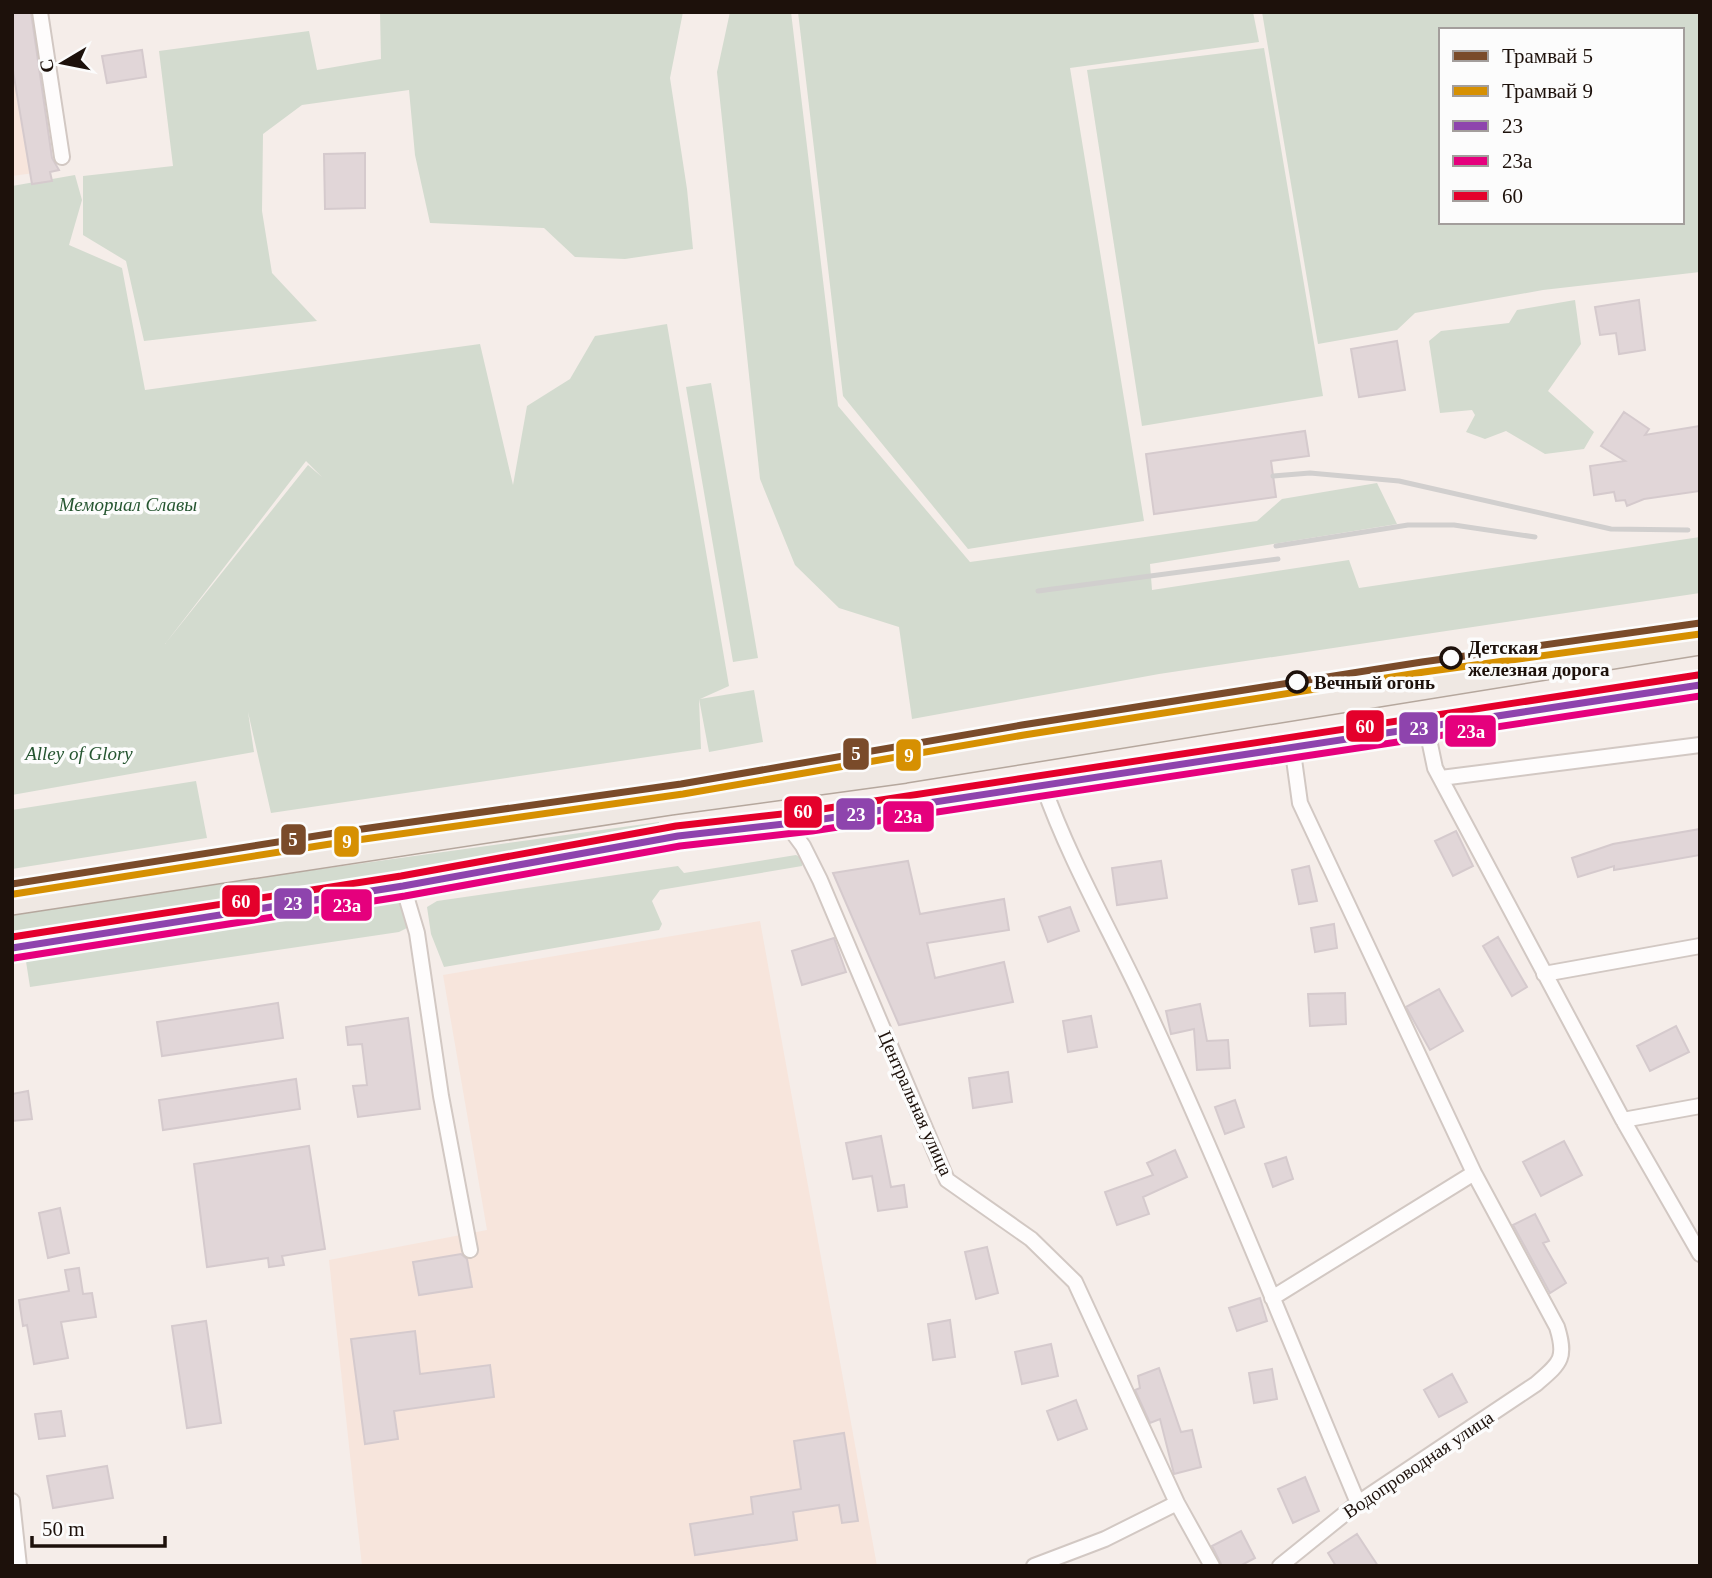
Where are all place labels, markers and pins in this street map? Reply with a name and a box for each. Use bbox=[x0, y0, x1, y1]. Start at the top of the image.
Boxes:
place label: Детская железная дорога bbox=[1468, 637, 1610, 680]
marker: Детская железная дорога bbox=[1440, 647, 1462, 669]
marker: Вечный огонь bbox=[1286, 671, 1308, 693]
place label: Вечный огонь bbox=[1314, 672, 1435, 693]

